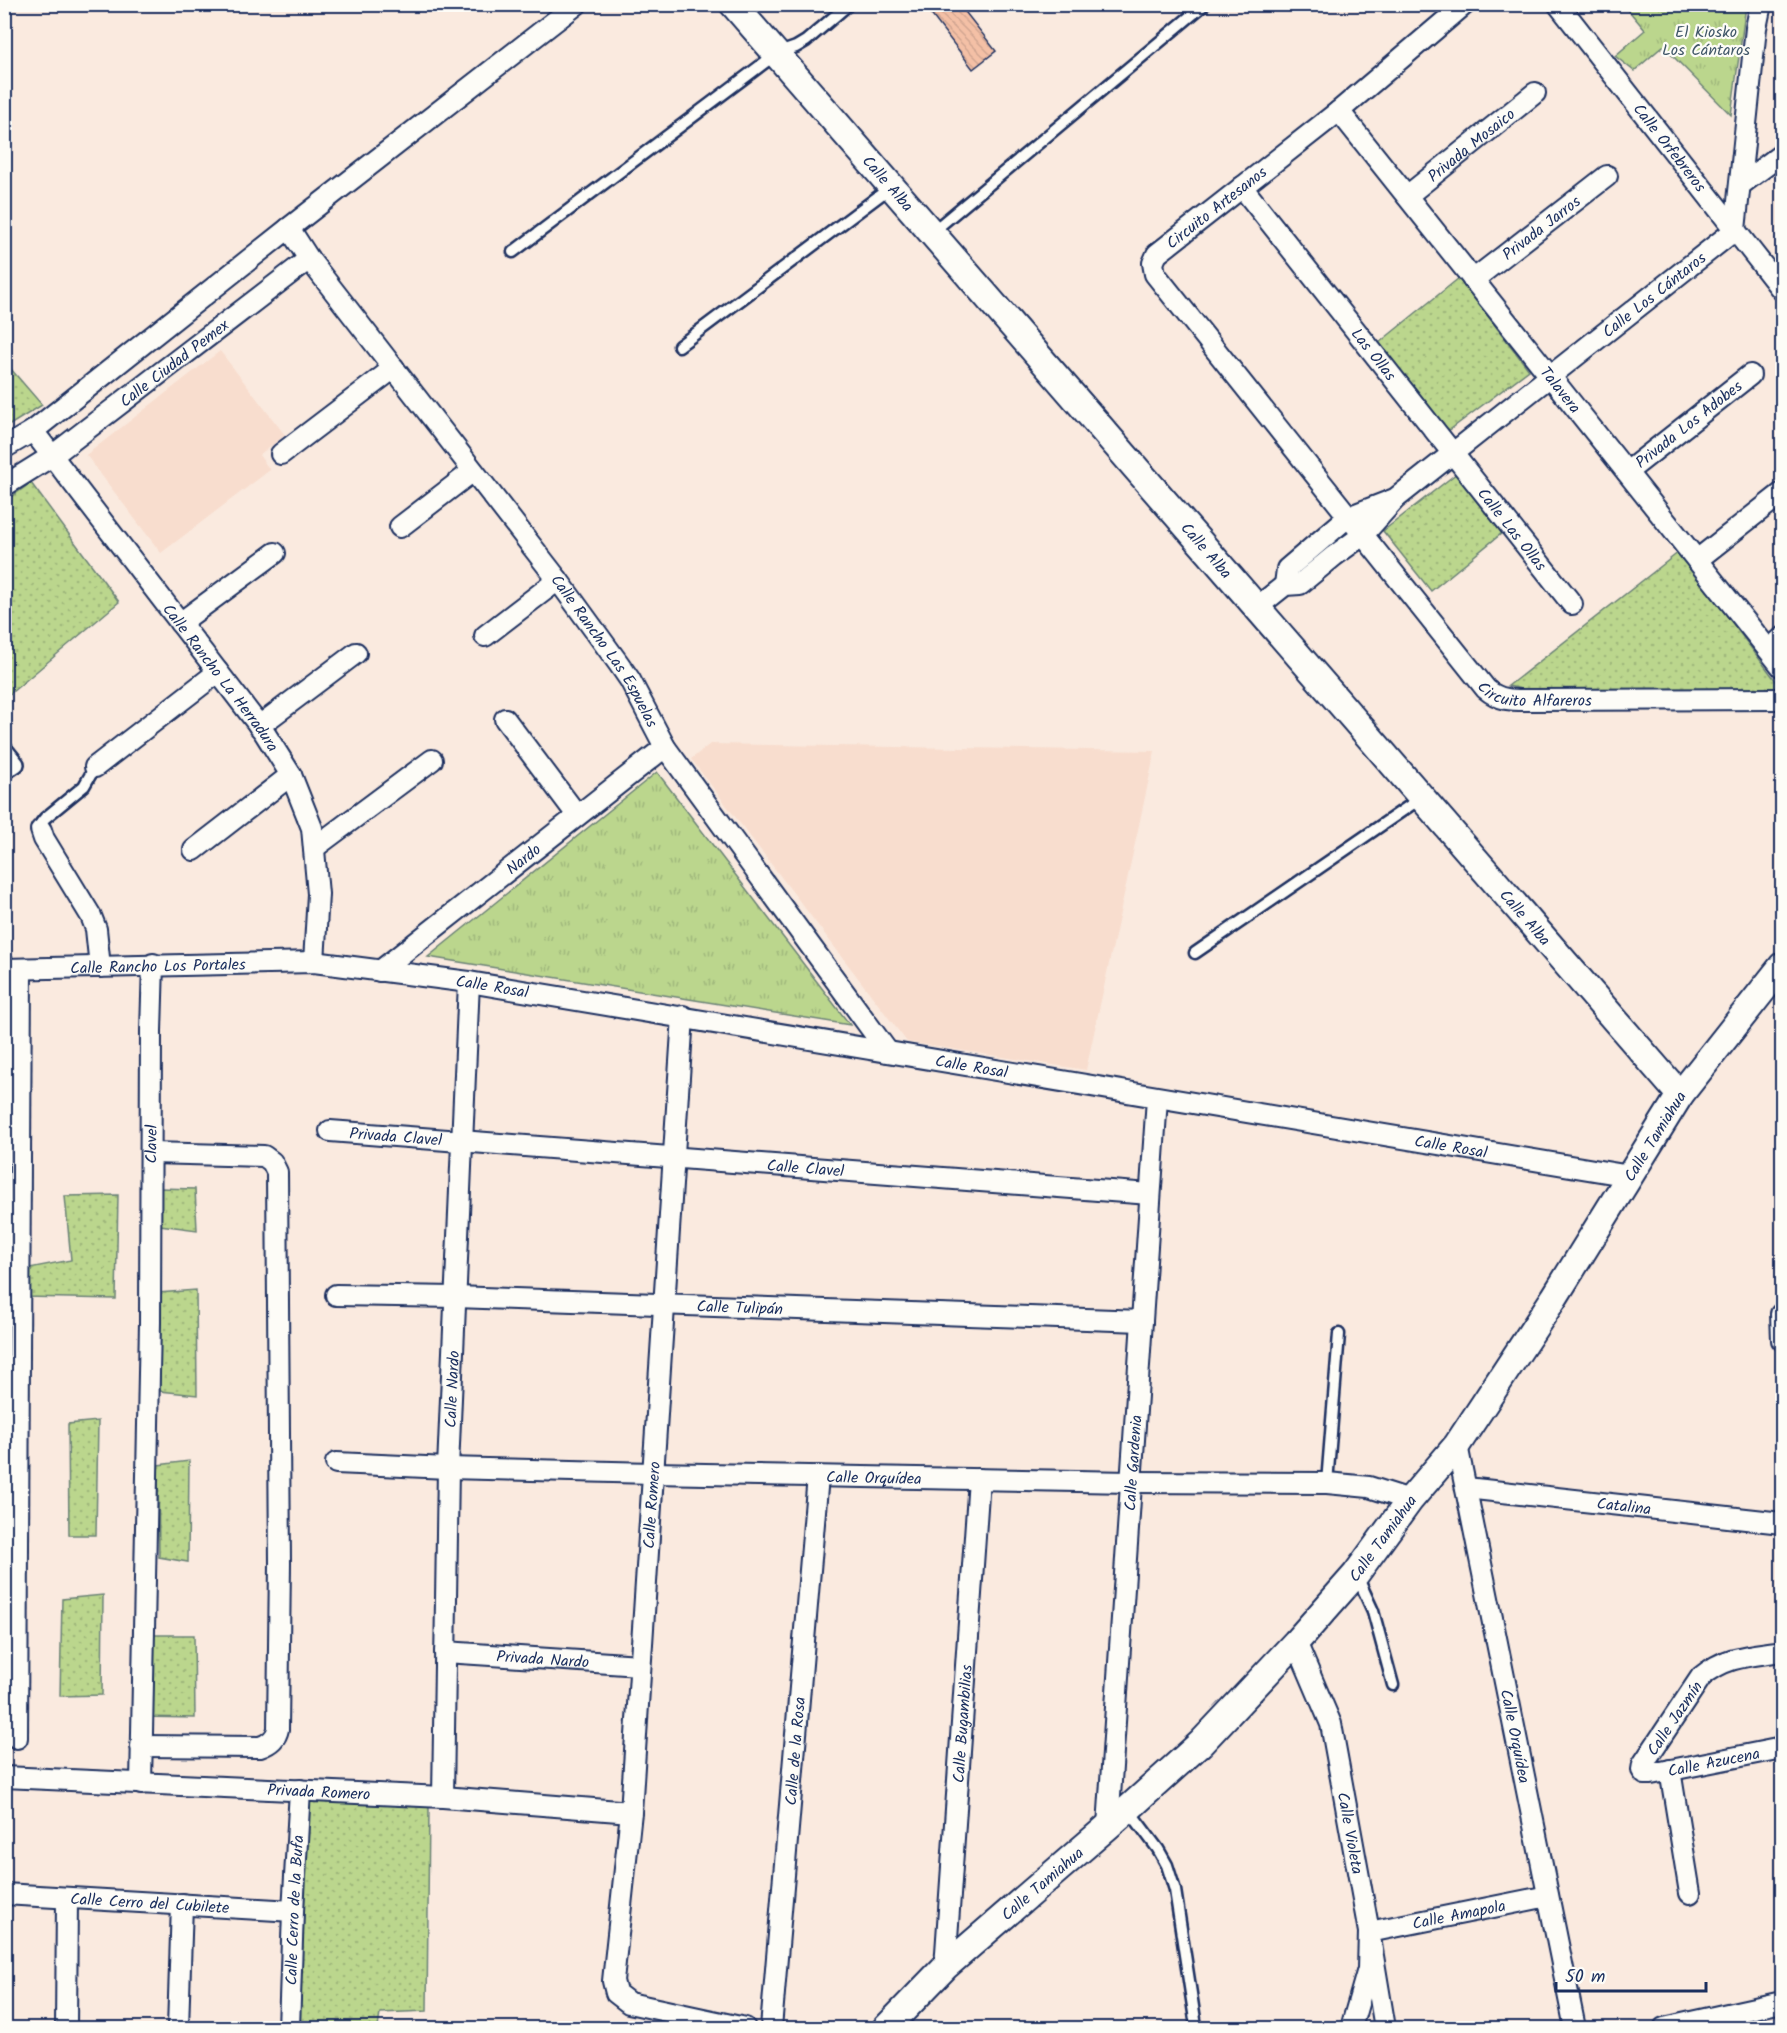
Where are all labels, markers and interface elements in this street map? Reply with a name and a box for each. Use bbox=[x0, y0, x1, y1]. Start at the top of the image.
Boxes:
park label: El Kiosko Los Cántaros bbox=[1662, 20, 1750, 63]
street label: Calle Orfebreros bbox=[1626, 98, 1712, 198]
street label: Privada Mosaico bbox=[1423, 103, 1521, 189]
street label: Calle Alba bbox=[855, 150, 919, 218]
street label: Circuito Artesanos bbox=[1161, 161, 1273, 256]
street label: Privada Jarros bbox=[1497, 190, 1587, 267]
street label: Calle Los Cántaros bbox=[1597, 246, 1712, 345]
street label: Calle Ciudad Pemex bbox=[115, 313, 236, 414]
street label: Las Ollas bbox=[1344, 323, 1402, 387]
street label: Talavera bbox=[1533, 361, 1586, 419]
street label: Privada Los Adobes bbox=[1630, 374, 1748, 475]
street label: Calle Las Ollas bbox=[1471, 483, 1552, 577]
street label: Calle Alba bbox=[1174, 517, 1238, 585]
street label: Calle Rancho Las Espuelas bbox=[544, 569, 664, 732]
street label: Calle Rancho La Herradura bbox=[156, 599, 284, 757]
street label: Circuito Alfareros bbox=[1470, 676, 1592, 714]
street label: Nardo bbox=[501, 838, 547, 882]
street label: Calle Alba bbox=[1493, 884, 1556, 952]
street label: Calle Rancho Los Portales bbox=[70, 953, 246, 982]
street label: Calle Rosal bbox=[454, 969, 530, 1006]
street label: Calle Rosal bbox=[933, 1049, 1010, 1086]
street label: Calle Tamiahua bbox=[1618, 1087, 1693, 1187]
street label: Privada Clavel bbox=[348, 1122, 443, 1154]
street label: Clavel bbox=[140, 1125, 165, 1164]
street label: Calle Rosal bbox=[1412, 1129, 1489, 1166]
street label: Calle Clavel bbox=[766, 1154, 845, 1184]
street label: Calle Tulipán bbox=[696, 1294, 783, 1322]
street label: Calle Nardo bbox=[439, 1350, 467, 1428]
street label: Calle Gardenia bbox=[1118, 1414, 1150, 1512]
street label: Calle Romero bbox=[637, 1461, 668, 1550]
street label: Calle Orquídea bbox=[826, 1465, 922, 1492]
street label: Calle Tamiahua bbox=[1343, 1490, 1423, 1588]
street label: Catalina bbox=[1595, 1492, 1652, 1522]
street label: Privada Nardo bbox=[496, 1644, 590, 1676]
street label: Calle Bugambilias bbox=[947, 1663, 980, 1784]
street label: Calle Jazmín bbox=[1641, 1676, 1710, 1761]
street label: Calle Orquídea bbox=[1493, 1687, 1536, 1786]
street label: Calle de la Rosa bbox=[779, 1696, 813, 1806]
street label: Calle Azucena bbox=[1666, 1742, 1762, 1784]
street label: Privada Romero bbox=[267, 1778, 371, 1808]
street label: Calle Violeta bbox=[1330, 1790, 1369, 1876]
street label: Calle Cerro de la Bufa bbox=[279, 1834, 311, 1986]
street label: Calle Tamiahua bbox=[996, 1841, 1090, 1927]
street label: Calle Cerro del Cubilete bbox=[69, 1887, 230, 1921]
street label: Calle Amapola bbox=[1410, 1894, 1508, 1937]
scale bar bbox=[1556, 1955, 1706, 1993]
text: 50 m bbox=[1565, 1963, 1605, 1992]

